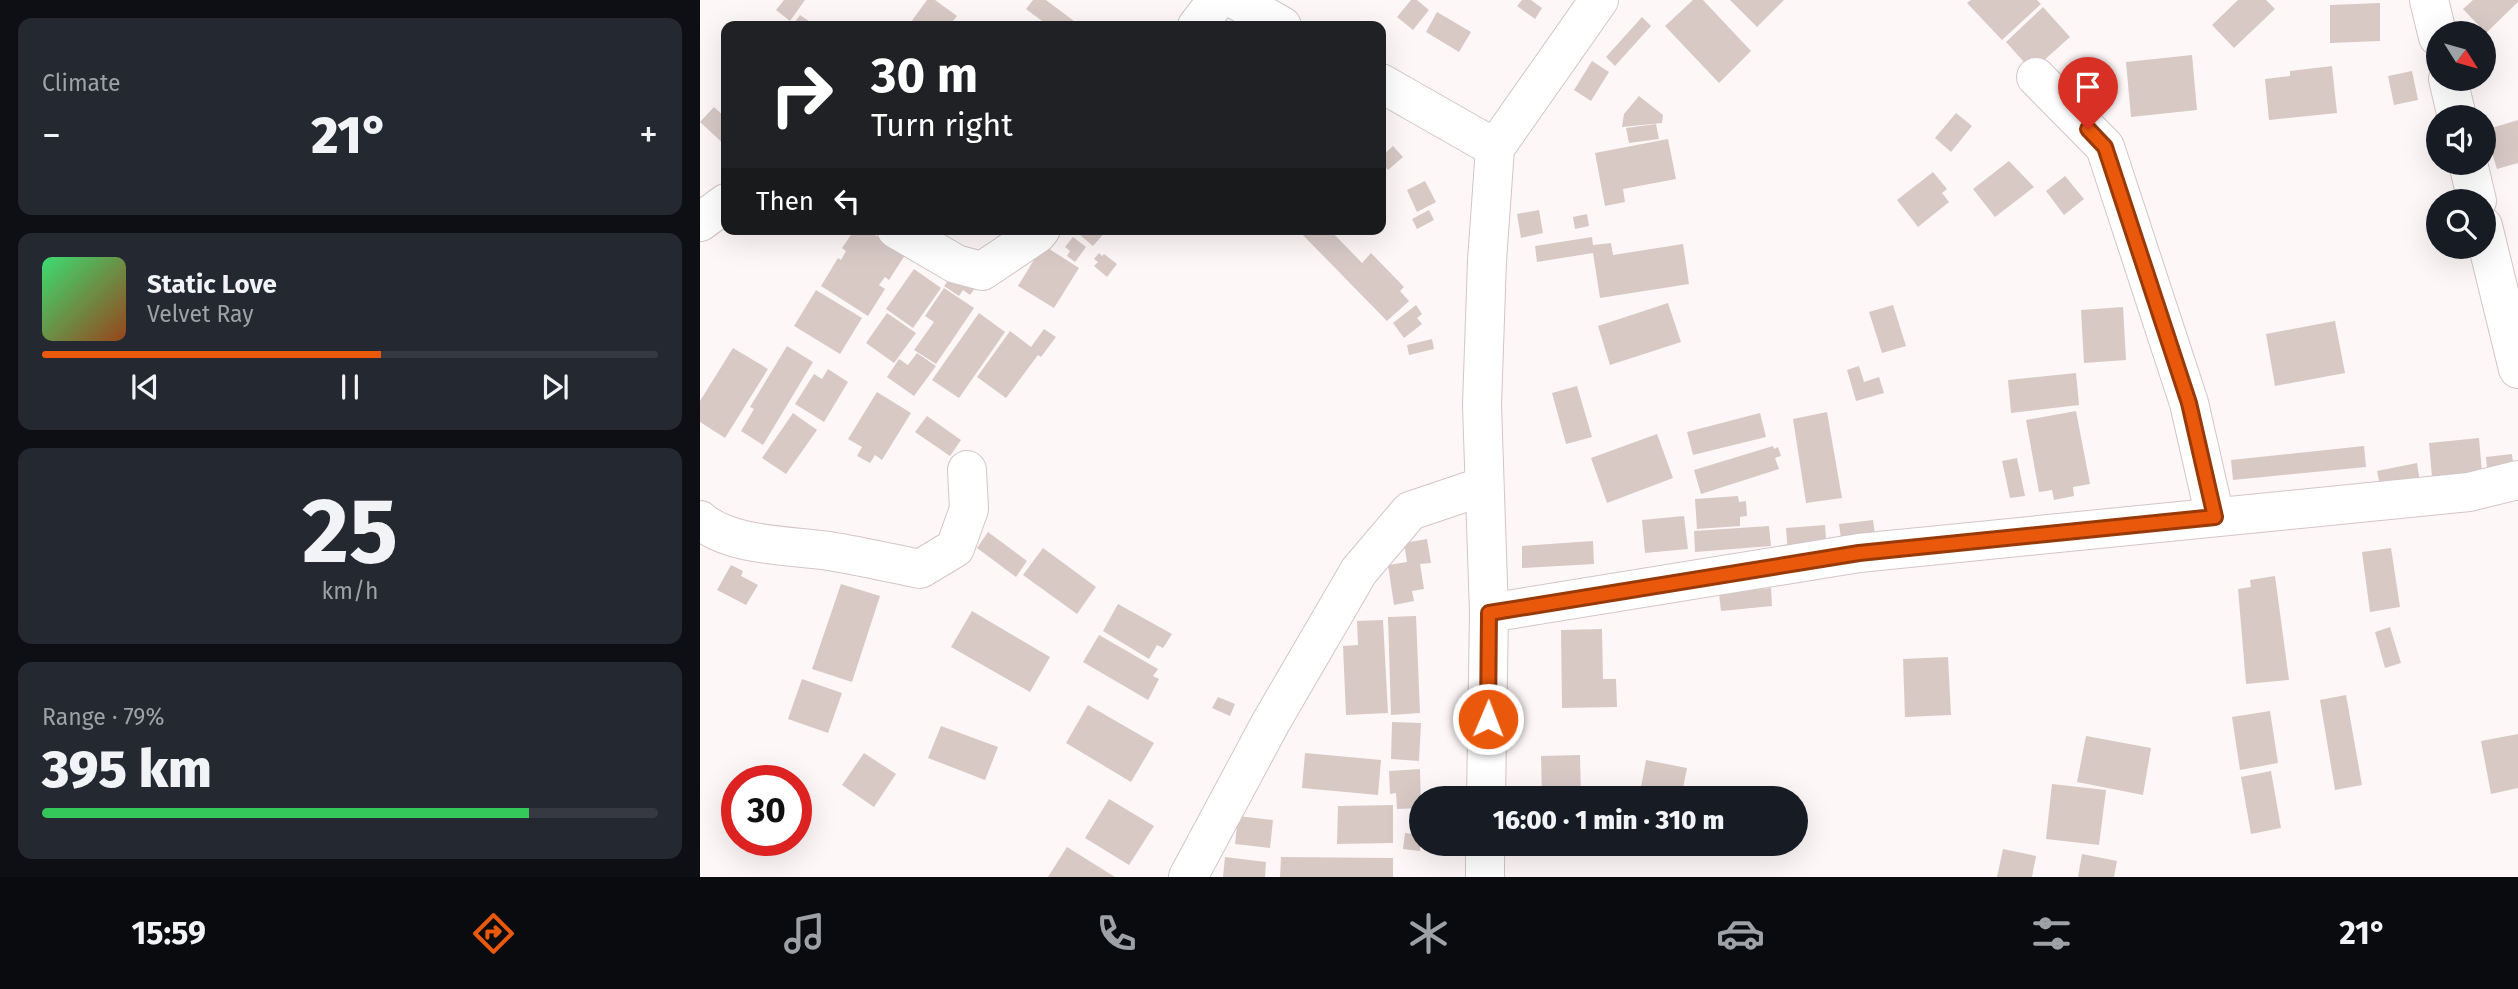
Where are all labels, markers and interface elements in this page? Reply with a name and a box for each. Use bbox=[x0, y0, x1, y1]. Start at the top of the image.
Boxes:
north arrow bbox=[2426, 21, 2496, 91]
map controls bbox=[2426, 21, 2496, 259]
text: 30 m bbox=[871, 46, 978, 105]
icon: right bbox=[756, 49, 847, 140]
pin bbox=[2058, 57, 2118, 129]
icon: arrive bbox=[2069, 68, 2107, 106]
text: Climate bbox=[42, 69, 121, 97]
text: 21° bbox=[311, 104, 389, 167]
button: sound bbox=[2426, 105, 2496, 175]
text: Turn right bbox=[871, 106, 1013, 144]
text: − bbox=[42, 112, 61, 158]
text: + bbox=[639, 112, 658, 158]
icon: left bbox=[828, 182, 866, 220]
text: Then bbox=[756, 186, 814, 217]
button: search bbox=[2426, 189, 2496, 259]
text: Static Love bbox=[147, 269, 277, 300]
text: Velvet Ray bbox=[147, 300, 254, 328]
icon: previous bbox=[126, 368, 164, 406]
icon: pause bbox=[331, 368, 369, 406]
icon: next bbox=[536, 368, 574, 406]
text: 25 bbox=[302, 477, 398, 586]
text: km/h bbox=[322, 577, 378, 605]
position arrow bbox=[1451, 682, 1525, 756]
text: Range · 79% bbox=[42, 703, 164, 731]
text: 395 km bbox=[42, 738, 212, 801]
speed limit sign: 30 bbox=[721, 765, 812, 856]
text: 16:00 · 1 min · 310 m bbox=[1493, 805, 1724, 836]
icon: directions bbox=[469, 909, 518, 958]
icon: music bbox=[780, 909, 829, 958]
icon: phone bbox=[1092, 909, 1141, 958]
icon: climate bbox=[1404, 909, 1453, 958]
icon: car bbox=[1716, 909, 1765, 958]
icon: filters bbox=[2027, 909, 2076, 958]
text: 15:59 bbox=[131, 914, 206, 952]
text: 21° bbox=[2339, 914, 2387, 952]

